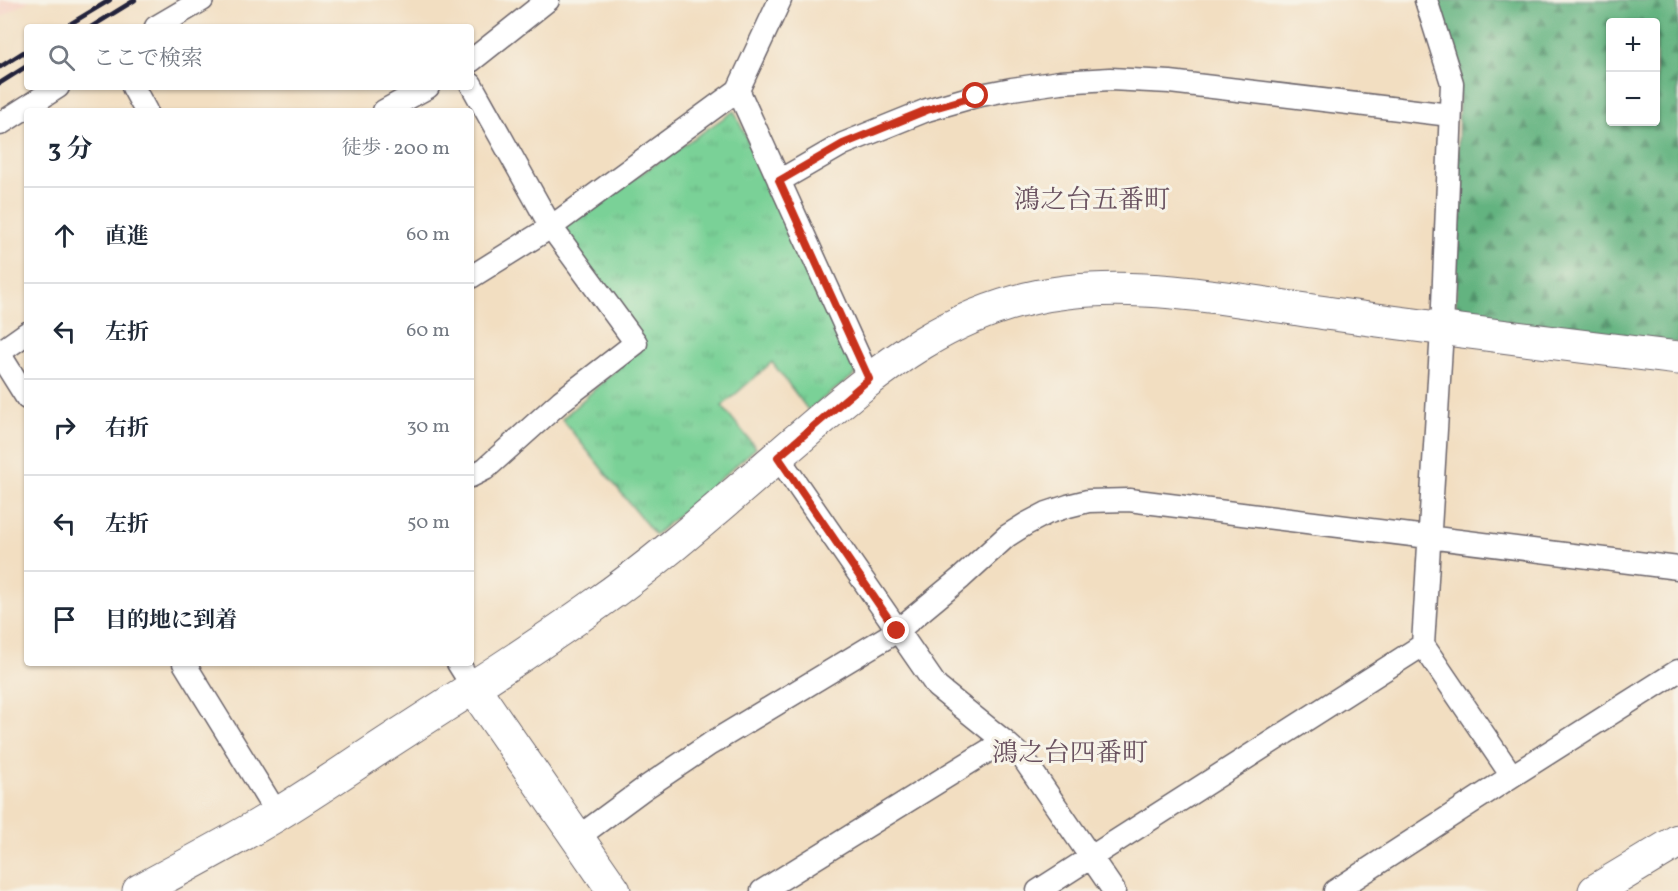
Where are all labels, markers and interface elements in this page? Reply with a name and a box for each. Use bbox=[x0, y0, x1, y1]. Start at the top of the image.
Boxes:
map controls bbox=[1606, 18, 1660, 126]
button: + bbox=[1606, 18, 1660, 72]
search box bbox=[24, 24, 474, 90]
icon: search bbox=[45, 41, 78, 74]
text: ここで検索 bbox=[93, 44, 203, 75]
button: − bbox=[1606, 72, 1660, 126]
route start bbox=[962, 82, 988, 108]
text: 3 分 bbox=[48, 132, 92, 168]
text: 徒歩 · 200 m bbox=[341, 135, 450, 163]
district label: 鴻之台五番町 bbox=[1014, 183, 1170, 219]
icon: ahead bbox=[48, 219, 81, 252]
text: 60 m bbox=[406, 221, 450, 249]
text: 直進 bbox=[105, 222, 149, 253]
icon: left bbox=[48, 315, 81, 348]
text: 60 m bbox=[406, 317, 450, 345]
text: 左折 bbox=[105, 318, 149, 349]
icon: right bbox=[48, 411, 81, 444]
text: 30 m bbox=[406, 413, 450, 441]
text: 右折 bbox=[105, 414, 149, 445]
icon: left bbox=[48, 507, 81, 540]
text: 50 m bbox=[407, 509, 450, 537]
text: 左折 bbox=[105, 510, 149, 541]
icon: arrive bbox=[48, 603, 81, 636]
text: 目的地に到着 bbox=[105, 606, 237, 637]
route end bbox=[883, 617, 909, 643]
district label: 鴻之台四番町 bbox=[992, 736, 1148, 772]

